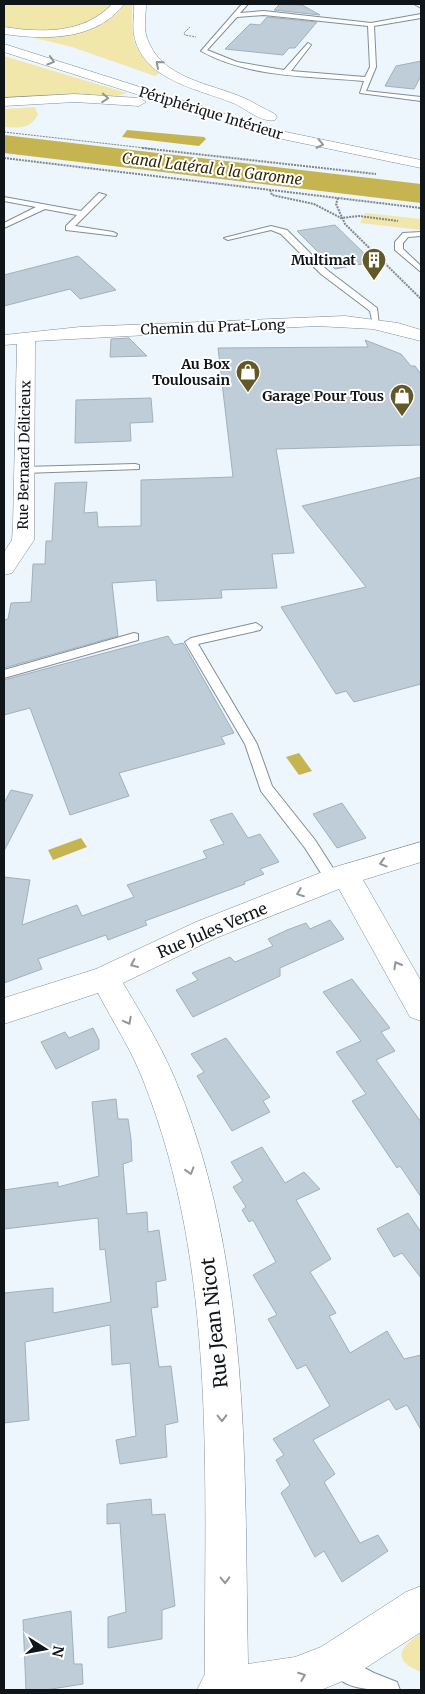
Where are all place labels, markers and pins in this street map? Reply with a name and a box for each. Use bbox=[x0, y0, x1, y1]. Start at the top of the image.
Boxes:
building icon: Multimat bbox=[361, 247, 387, 281]
place label: Multimat bbox=[291, 251, 356, 269]
place label: Au Box Toulousain bbox=[152, 355, 230, 389]
shop icon: Au Box Toulousain bbox=[235, 359, 261, 393]
shop icon: Garage Pour Tous bbox=[389, 383, 415, 417]
place label: Garage Pour Tous bbox=[262, 387, 384, 405]

